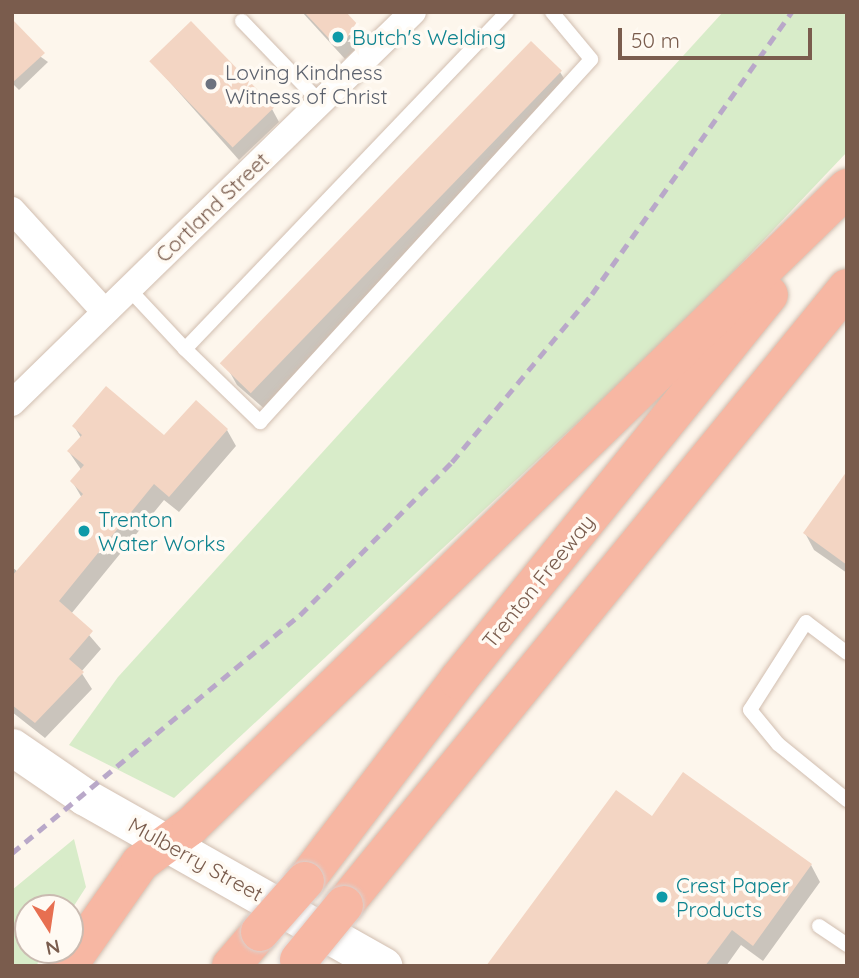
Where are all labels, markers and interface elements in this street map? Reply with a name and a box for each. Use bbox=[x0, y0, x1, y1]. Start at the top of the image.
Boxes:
scale bar bbox=[621, 14, 815, 58]
place label: Butch's Welding bbox=[352, 24, 506, 50]
text: 50 m bbox=[631, 27, 680, 53]
marker: Butch's Welding bbox=[330, 29, 346, 45]
place label: Loving Kindness Witness of Christ bbox=[225, 59, 387, 109]
marker: Loving Kindness Witness of Christ bbox=[203, 76, 219, 92]
street label: Cortland Street bbox=[150, 147, 274, 267]
place label: Trenton Water Works bbox=[98, 506, 225, 556]
street label: Trenton Freeway bbox=[477, 509, 599, 653]
marker: Trenton Water Works bbox=[76, 523, 92, 539]
street label: Mulberry Street bbox=[124, 812, 268, 906]
place label: Crest Paper Products bbox=[676, 872, 790, 922]
marker: Crest Paper Products bbox=[654, 889, 670, 905]
north arrow bbox=[14, 894, 84, 964]
text: N bbox=[44, 934, 62, 961]

